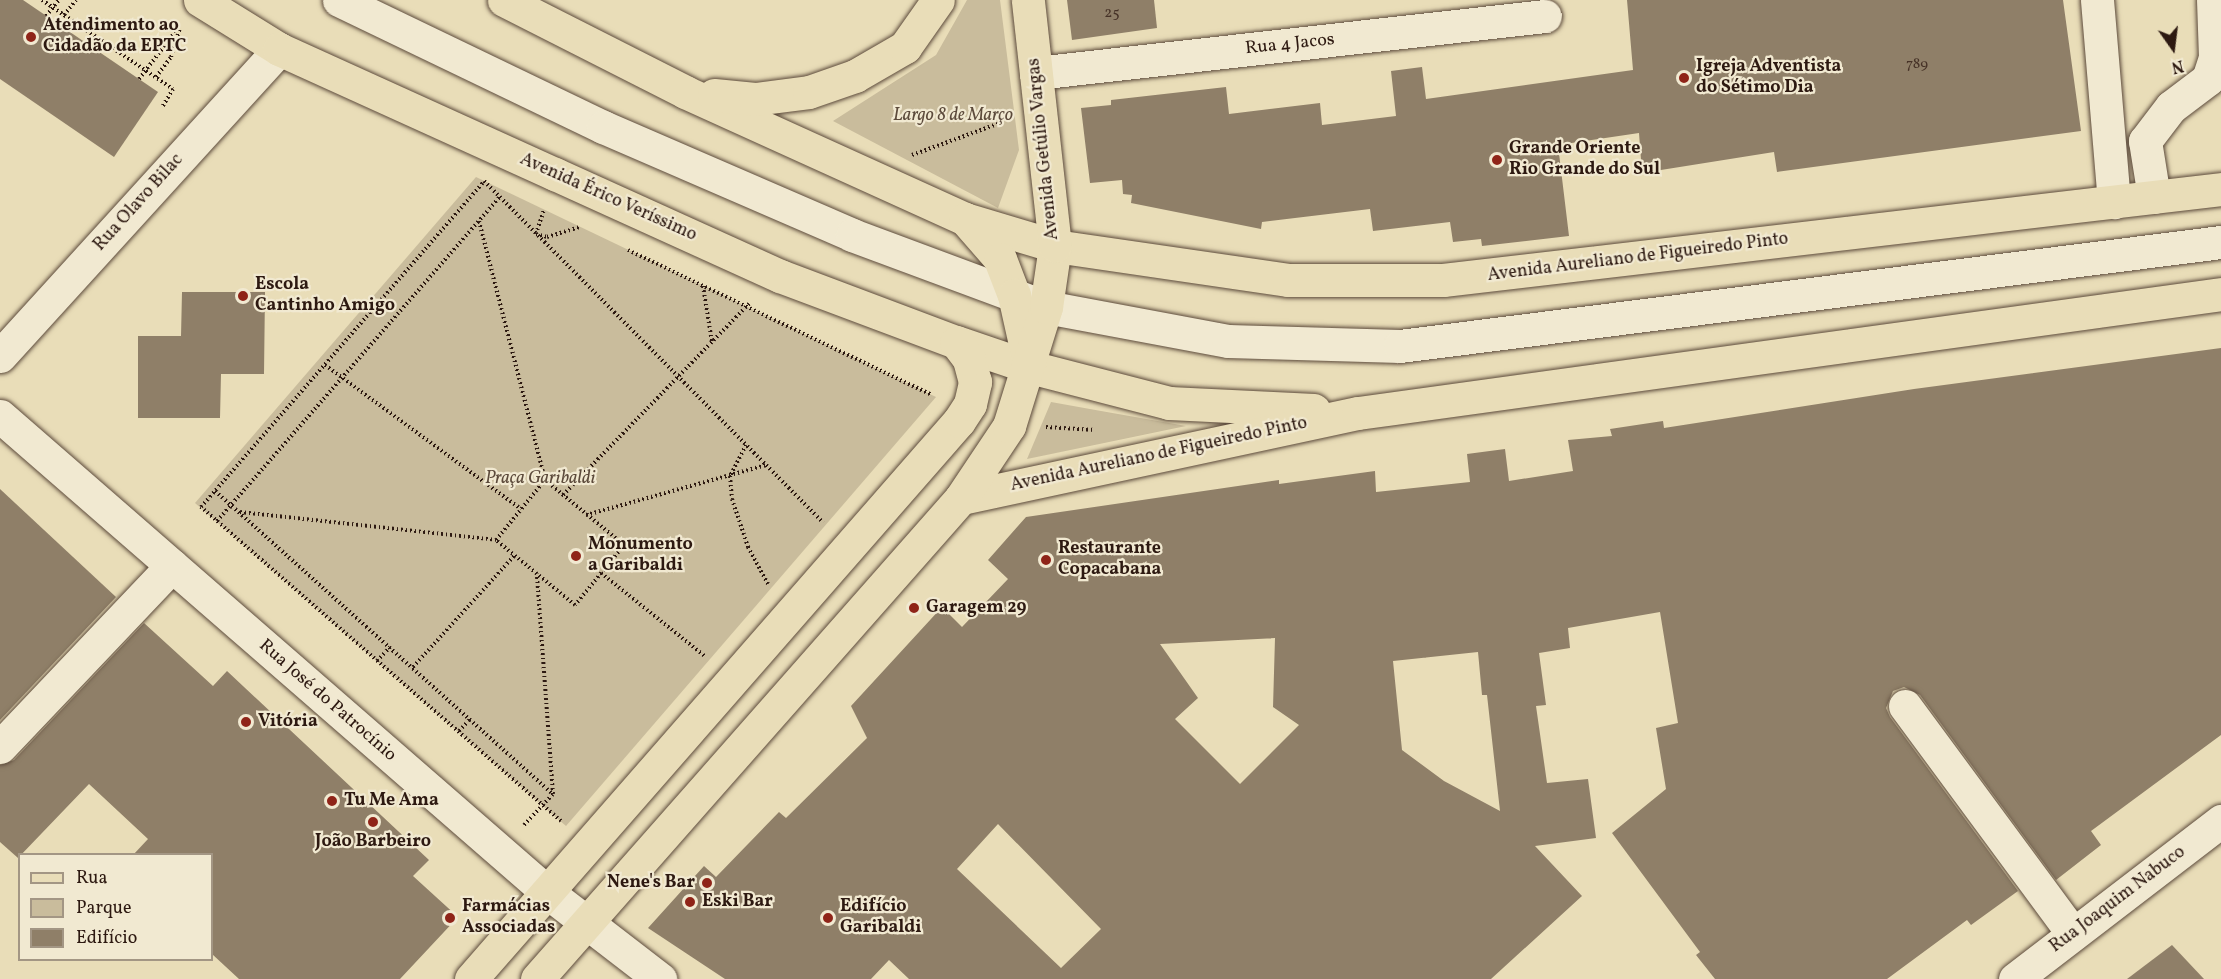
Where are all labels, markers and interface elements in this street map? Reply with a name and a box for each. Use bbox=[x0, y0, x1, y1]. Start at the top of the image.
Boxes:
house number: 25 bbox=[1104, 5, 1120, 23]
place label: Atendimento ao Cidadão da EPTC bbox=[43, 16, 186, 58]
north arrow bbox=[2143, 18, 2203, 78]
marker: Atendimento ao Cidadão da EPTC bbox=[24, 30, 38, 44]
street label: Rua 4 Jacos bbox=[1244, 30, 1336, 60]
text: N bbox=[2169, 53, 2186, 78]
house number: 789 bbox=[1906, 56, 1928, 74]
street label: Avenida Getúlio Vargas bbox=[1024, 57, 1064, 241]
place label: Igreja Adventista do Sétimo Dia bbox=[1696, 57, 1841, 100]
marker: Igreja Adventista do Sétimo Dia bbox=[1677, 71, 1691, 85]
park label: Largo 8 de Março bbox=[893, 105, 1013, 127]
place label: Grande Oriente Rio Grande do Sul bbox=[1509, 139, 1660, 182]
street label: Avenida Érico Veríssimo bbox=[516, 149, 700, 247]
street label: Rua Olavo Bilac bbox=[90, 150, 188, 256]
marker: Grande Oriente Rio Grande do Sul bbox=[1490, 153, 1504, 167]
street label: Avenida Aureliano de Figueiredo Pinto bbox=[1486, 229, 1790, 287]
place label: Escola Cantinho Amigo bbox=[255, 275, 395, 318]
marker: Escola Cantinho Amigo bbox=[236, 289, 250, 303]
street label: Avenida Aureliano de Figueiredo Pinto bbox=[1009, 413, 1309, 497]
park label: Praça Garibaldi bbox=[485, 468, 595, 490]
place label: Monumento a Garibaldi bbox=[588, 535, 693, 578]
place label: Restaurante Copacabana bbox=[1058, 539, 1161, 582]
marker: Monumento a Garibaldi bbox=[569, 549, 583, 563]
marker: Restaurante Copacabana bbox=[1039, 553, 1053, 567]
place label: Garagem 29 bbox=[926, 597, 1026, 619]
marker: Garagem 29 bbox=[907, 601, 921, 615]
street label: Rua José do Patrocínio bbox=[254, 635, 400, 767]
place label: Vitória bbox=[258, 711, 318, 733]
marker: Vitória bbox=[239, 715, 253, 729]
place label: Tu Me Ama bbox=[344, 790, 439, 812]
marker: Tu Me Ama bbox=[325, 794, 339, 808]
marker: João Barbeiro bbox=[366, 815, 380, 829]
place label: João Barbeiro bbox=[315, 831, 431, 853]
street label: Rua Joaquim Nabuco bbox=[2046, 842, 2190, 958]
legend bbox=[18, 853, 213, 961]
text: Rua bbox=[76, 866, 107, 891]
place label: Nene's Bar bbox=[607, 872, 695, 894]
marker: Nene's Bar bbox=[700, 876, 714, 890]
place label: Eski Bar bbox=[702, 891, 773, 913]
marker: Eski Bar bbox=[683, 895, 697, 909]
text: Parque bbox=[76, 896, 131, 921]
place label: Farmácias Associadas bbox=[462, 897, 555, 940]
place label: Edifício Garibaldi bbox=[840, 897, 922, 940]
marker: Farmácias Associadas bbox=[443, 911, 457, 925]
marker: Edifício Garibaldi bbox=[821, 911, 835, 925]
text: Edifício bbox=[76, 926, 137, 951]

